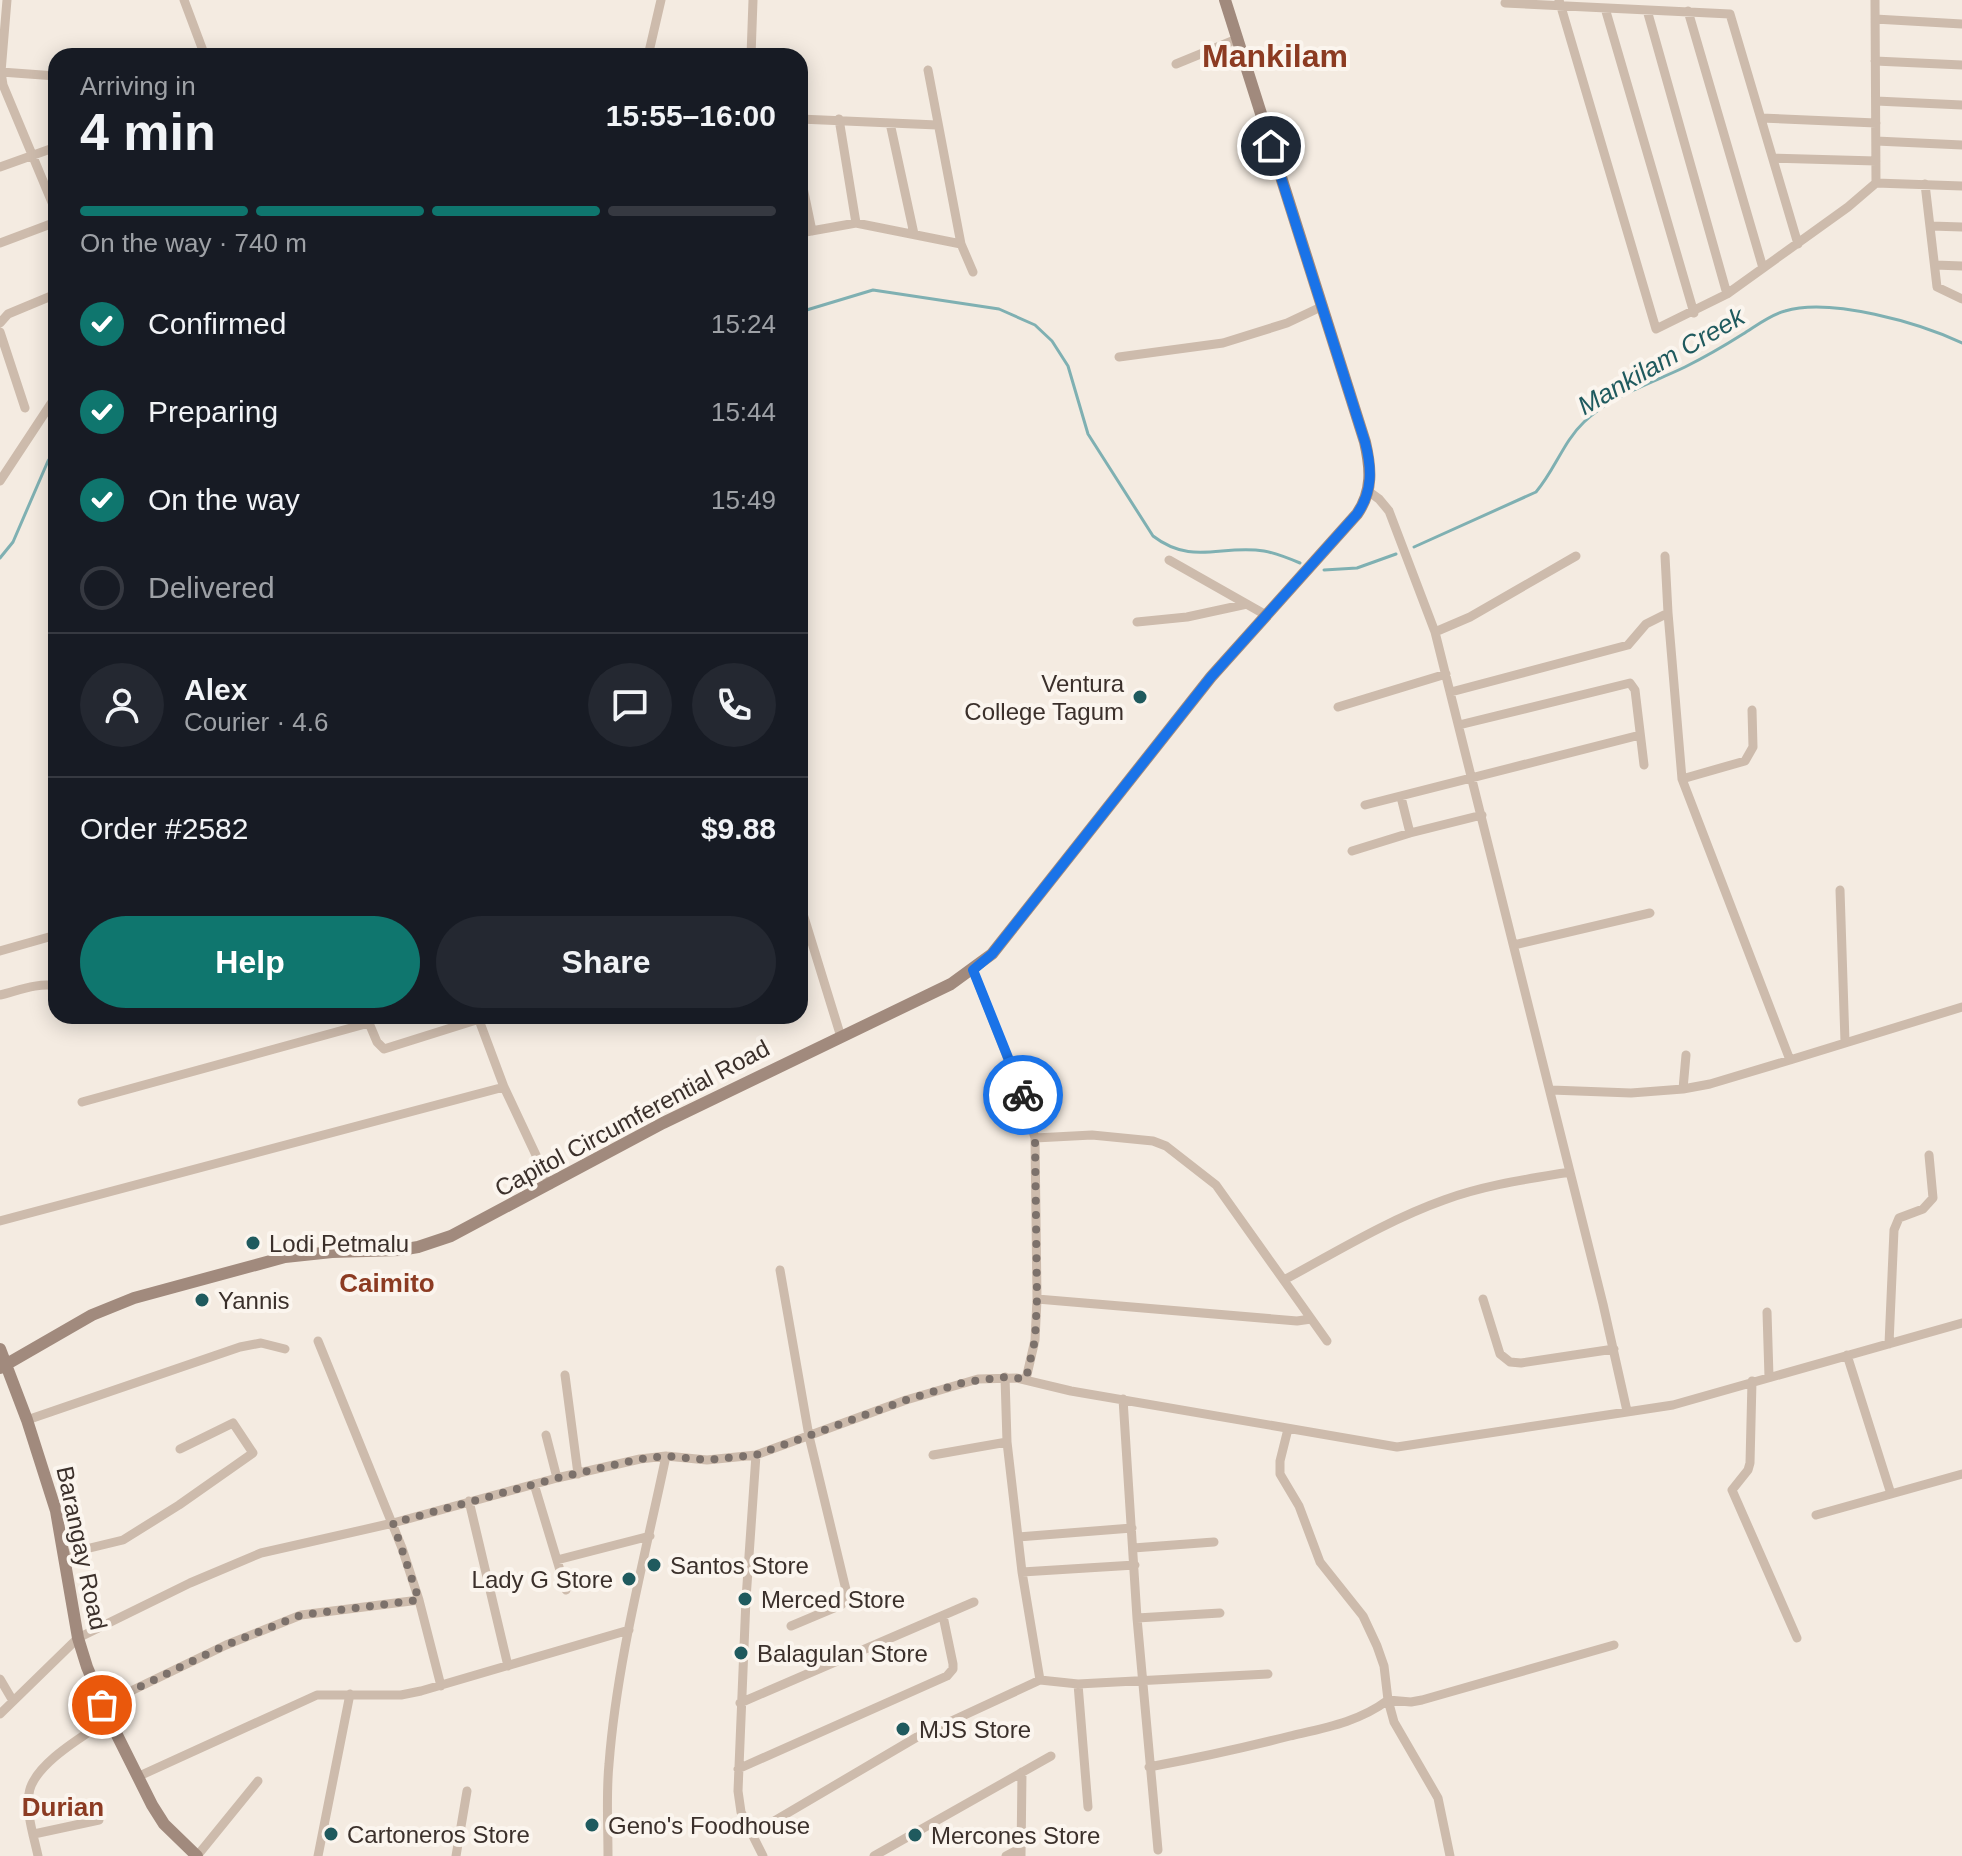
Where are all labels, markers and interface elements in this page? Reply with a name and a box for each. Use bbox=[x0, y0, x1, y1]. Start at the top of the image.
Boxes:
district label: Mankilam bbox=[1202, 38, 1348, 74]
text: Arriving in bbox=[80, 71, 196, 101]
text: 15:55–16:00 bbox=[606, 99, 776, 132]
text: 4 min bbox=[80, 103, 216, 161]
pin bbox=[1237, 112, 1305, 180]
icon: home bbox=[1249, 124, 1293, 168]
text: On the way · 740 m bbox=[80, 228, 307, 258]
water label: Mankilam Creek bbox=[1572, 300, 1752, 421]
icon: check bbox=[80, 302, 124, 346]
text: Confirmed bbox=[148, 307, 286, 340]
text: 15:24 bbox=[711, 309, 776, 339]
icon: check bbox=[80, 390, 124, 434]
text: Preparing bbox=[148, 395, 278, 428]
text: 15:44 bbox=[711, 397, 776, 427]
icon: check bbox=[80, 478, 124, 522]
text: On the way bbox=[148, 483, 300, 516]
text: 15:49 bbox=[711, 485, 776, 515]
text: Delivered bbox=[148, 571, 275, 604]
button: person bbox=[80, 663, 164, 747]
button: chat bbox=[588, 663, 672, 747]
button: phone bbox=[692, 663, 776, 747]
place label: Ventura College Tagum bbox=[964, 670, 1125, 725]
text: Alex bbox=[184, 673, 247, 706]
marker: Ventura College Tagum bbox=[1131, 688, 1149, 706]
text: Courier · 4.6 bbox=[184, 707, 329, 737]
text: Order #2582 bbox=[80, 812, 248, 845]
text: $9.88 bbox=[701, 812, 776, 845]
button: Help bbox=[80, 916, 420, 1008]
button: Share bbox=[436, 916, 776, 1008]
street label: Capitol Circumferential Road bbox=[490, 1034, 774, 1202]
courier bbox=[983, 1055, 1063, 1135]
icon: bike bbox=[1001, 1073, 1045, 1117]
place label: Lodi Petmalu bbox=[269, 1230, 409, 1257]
marker: Lodi Petmalu bbox=[244, 1234, 262, 1252]
district label: Caimito bbox=[339, 1268, 435, 1298]
place label: Yannis bbox=[218, 1287, 290, 1314]
marker: Yannis bbox=[193, 1291, 211, 1309]
street label: Barangay Road bbox=[51, 1464, 113, 1632]
place label: Santos Store bbox=[670, 1552, 809, 1579]
marker: Santos Store bbox=[645, 1556, 663, 1574]
place label: Lady G Store bbox=[472, 1566, 613, 1593]
marker: Lady G Store bbox=[620, 1570, 638, 1588]
place label: Merced Store bbox=[761, 1586, 905, 1613]
marker: Merced Store bbox=[736, 1590, 754, 1608]
place label: Balagulan Store bbox=[757, 1640, 928, 1667]
marker: Balagulan Store bbox=[732, 1644, 750, 1662]
pin bbox=[68, 1671, 136, 1739]
icon: bag bbox=[80, 1683, 124, 1727]
place label: MJS Store bbox=[919, 1716, 1031, 1743]
marker: MJS Store bbox=[894, 1720, 912, 1738]
district label: Durian bbox=[22, 1792, 104, 1822]
place label: Geno's Foodhouse bbox=[608, 1812, 810, 1839]
marker: Geno's Foodhouse bbox=[583, 1816, 601, 1834]
place label: Cartoneros Store bbox=[347, 1821, 530, 1848]
place label: Mercones Store bbox=[931, 1822, 1100, 1849]
marker: Cartoneros Store bbox=[322, 1825, 340, 1843]
marker: Mercones Store bbox=[906, 1826, 924, 1844]

